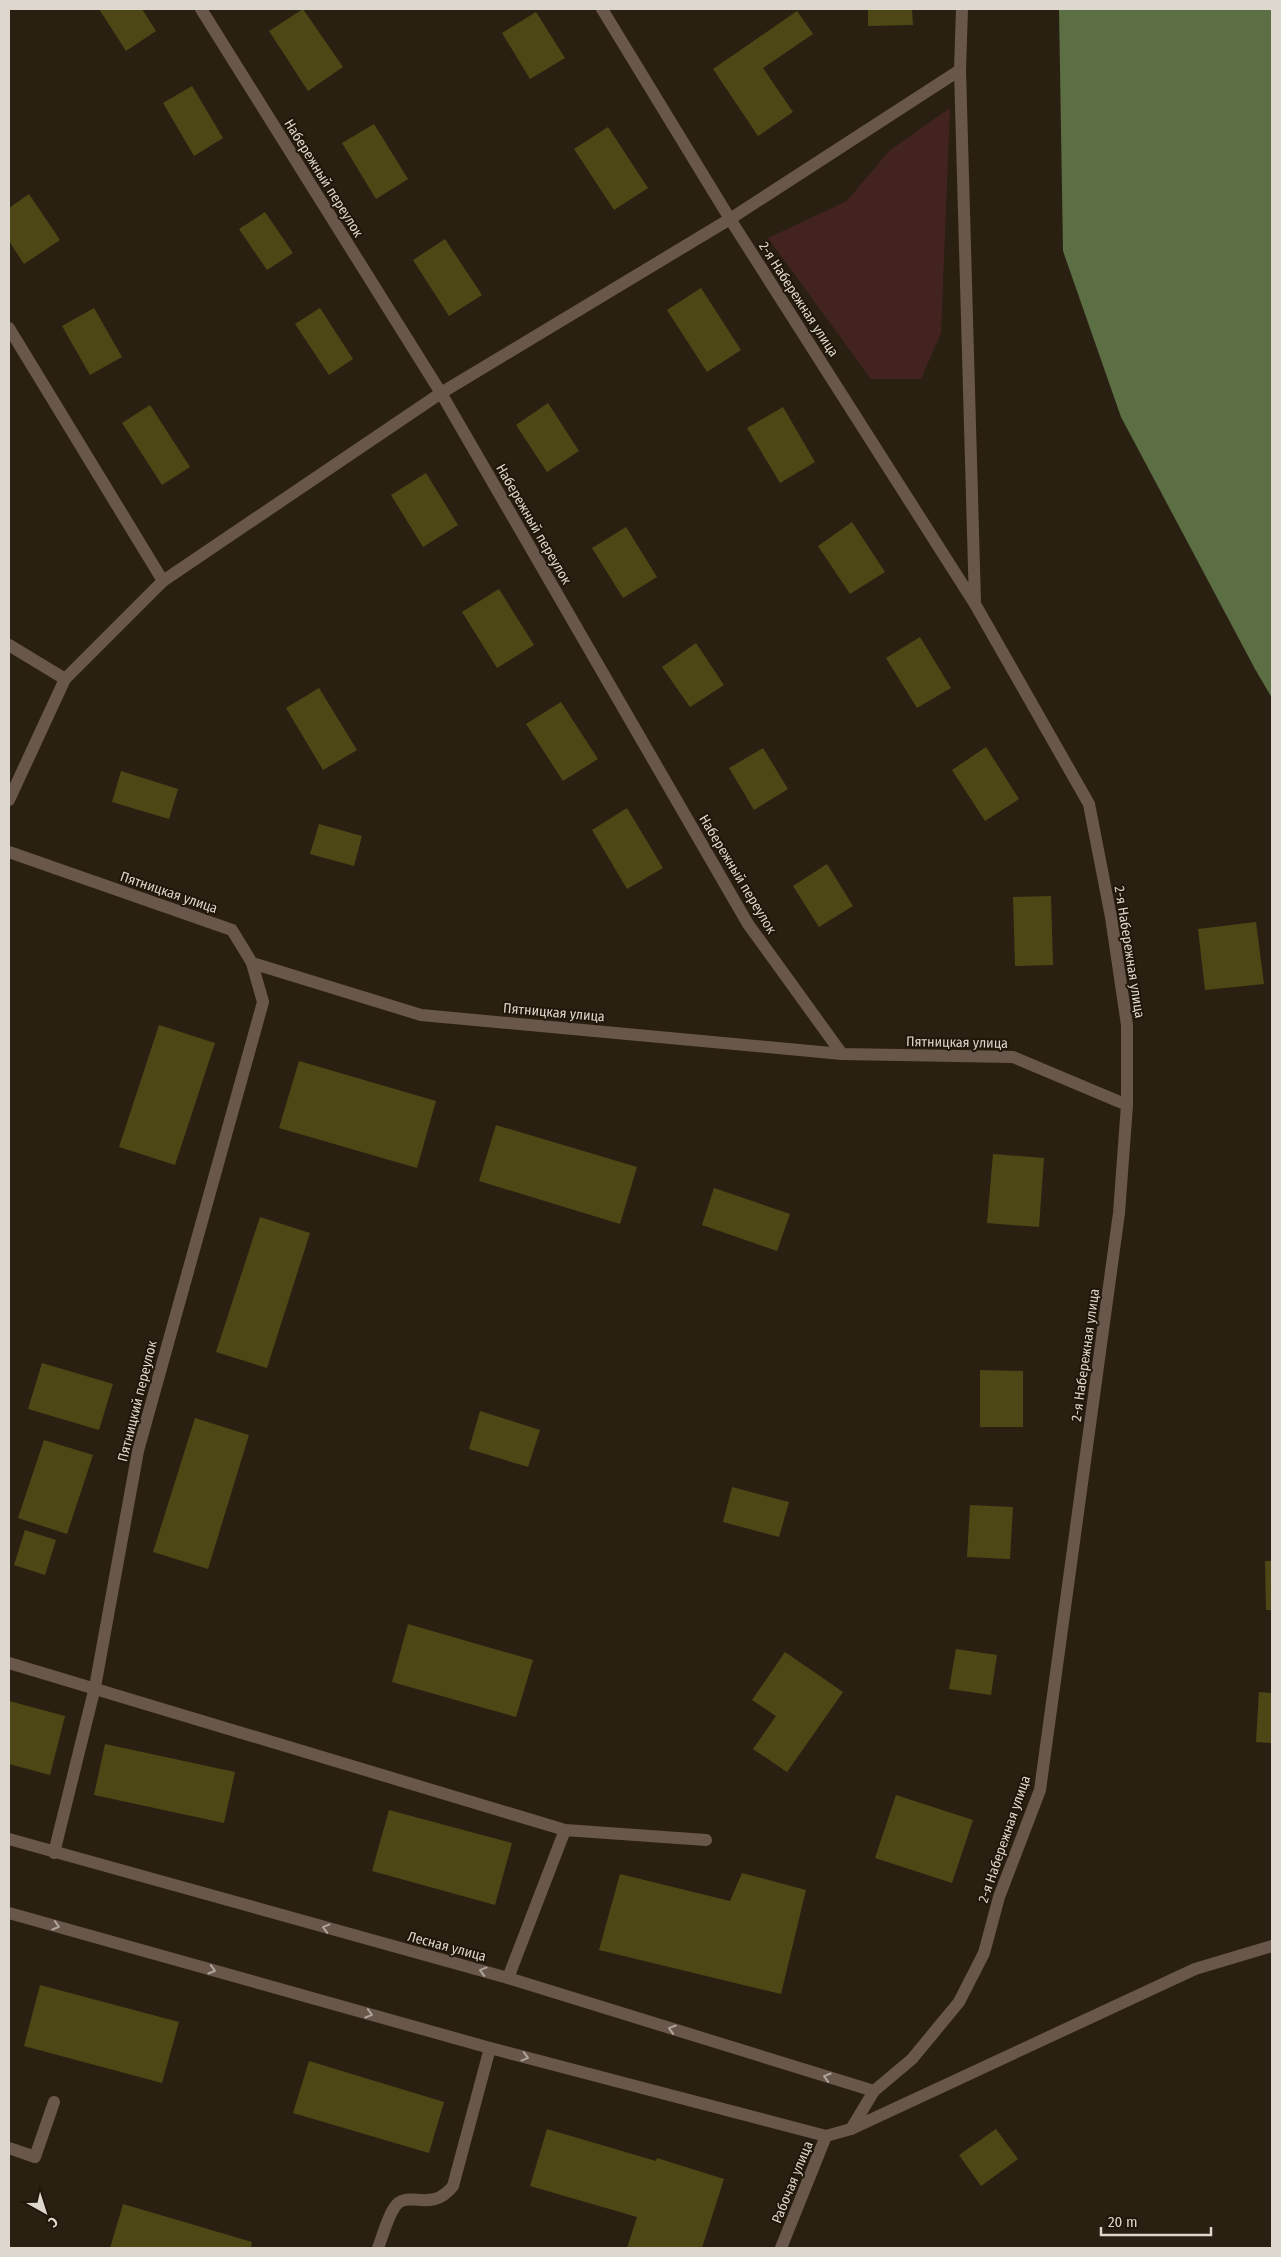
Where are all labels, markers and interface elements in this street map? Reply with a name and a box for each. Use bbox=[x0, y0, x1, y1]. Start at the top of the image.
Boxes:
street label: Набережный переулок bbox=[280, 116, 367, 241]
street label: 2-я Набережная улица bbox=[755, 239, 842, 360]
street label: Набережный переулок bbox=[492, 461, 575, 588]
street label: Набережный переулок bbox=[695, 812, 780, 937]
street label: Пятницкая улица bbox=[118, 868, 220, 917]
street label: 2-я Набережная улица bbox=[1111, 885, 1148, 1020]
street label: Пятницкая улица bbox=[502, 1000, 606, 1025]
street label: Пятницкая улица bbox=[906, 1033, 1008, 1052]
street label: 2-я Набережная улица bbox=[1068, 1288, 1103, 1422]
street label: Пятницкий переулок bbox=[114, 1338, 161, 1463]
street label: 2-я Набережная улица bbox=[975, 1773, 1034, 1905]
one-way arrow bbox=[51, 1920, 60, 1931]
one-way arrow bbox=[322, 1923, 331, 1934]
street label: Лесная улица bbox=[406, 1928, 488, 1965]
one-way arrow bbox=[208, 1964, 216, 1974]
one-way arrow bbox=[480, 1967, 488, 1977]
one-way arrow bbox=[364, 2008, 372, 2018]
one-way arrow bbox=[668, 2024, 677, 2034]
one-way arrow bbox=[521, 2051, 530, 2062]
one-way arrow bbox=[824, 2072, 832, 2082]
street label: Рабочая улица bbox=[768, 2138, 817, 2226]
north arrow bbox=[20, 2187, 70, 2237]
scale bar bbox=[1101, 2204, 1211, 2236]
text: С bbox=[44, 2213, 61, 2231]
text: 20 m bbox=[1108, 2213, 1138, 2231]

